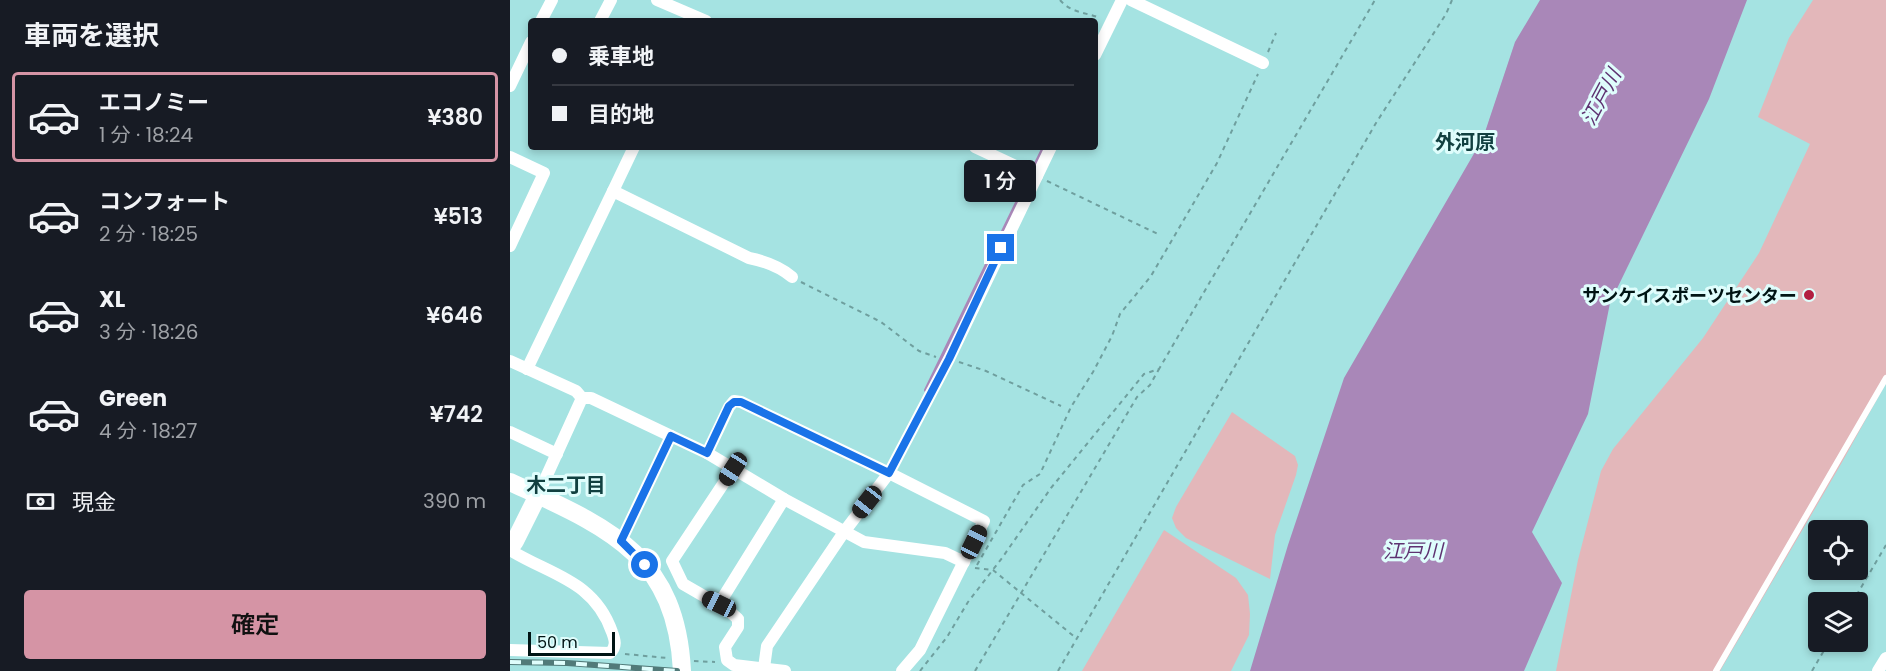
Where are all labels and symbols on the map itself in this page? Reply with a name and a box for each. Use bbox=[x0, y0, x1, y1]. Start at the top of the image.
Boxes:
water label: 江戸川 bbox=[1575, 62, 1628, 130]
district label: 外河原 bbox=[1435, 128, 1495, 156]
callout: 1 分 bbox=[965, 161, 1037, 203]
route end bbox=[987, 234, 1014, 261]
place label: サンケイスポーツセンター bbox=[1582, 283, 1797, 308]
marker: サンケイスポーツセンター bbox=[1802, 288, 1816, 302]
car bbox=[716, 449, 750, 489]
district label: 木二丁目 bbox=[526, 471, 606, 499]
car bbox=[849, 482, 885, 522]
car bbox=[958, 522, 990, 562]
water label: 江戸川 bbox=[1383, 537, 1445, 565]
route start bbox=[631, 551, 658, 578]
car bbox=[699, 588, 739, 620]
scale bar bbox=[528, 629, 615, 656]

